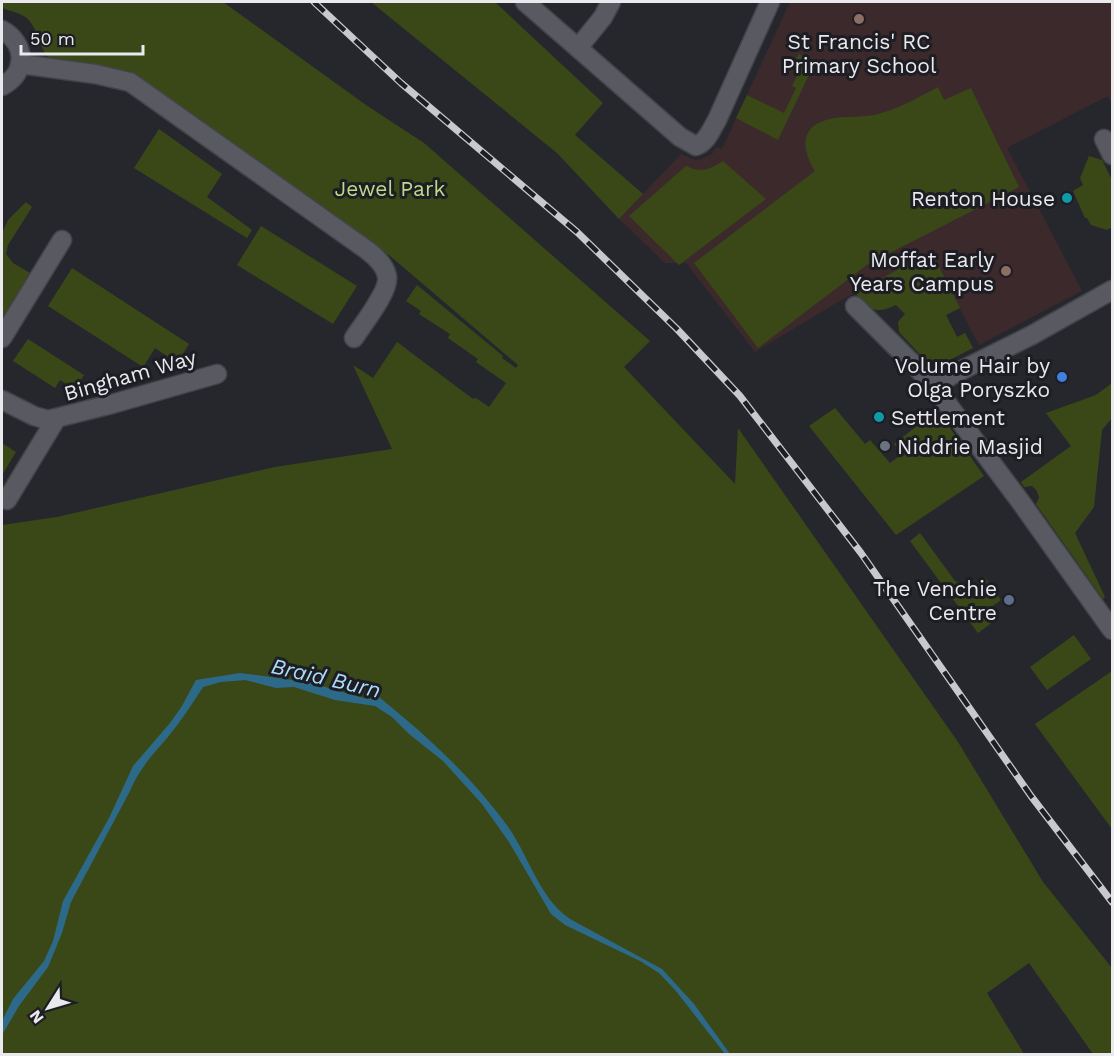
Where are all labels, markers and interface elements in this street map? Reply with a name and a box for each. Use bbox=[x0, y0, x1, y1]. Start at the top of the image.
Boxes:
marker: St Francis' RC Primary School bbox=[852, 12, 866, 26]
scale bar bbox=[21, 18, 142, 56]
text: 50 m bbox=[30, 28, 75, 49]
place label: St Francis' RC Primary School bbox=[782, 29, 937, 78]
park label: Jewel Park bbox=[335, 176, 446, 201]
place label: Renton House bbox=[911, 186, 1055, 211]
marker: Renton House bbox=[1060, 191, 1074, 205]
place label: Moffat Early Years Campus bbox=[850, 247, 994, 296]
marker: Moffat Early Years Campus bbox=[999, 264, 1013, 278]
street label: Bingham Way bbox=[61, 344, 199, 406]
place label: Volume Hair by Olga Poryszko bbox=[894, 353, 1050, 402]
marker: Volume Hair by Olga Poryszko bbox=[1055, 370, 1069, 384]
place label: Settlement bbox=[891, 405, 1005, 430]
marker: Settlement bbox=[872, 410, 886, 424]
place label: Niddrie Masjid bbox=[897, 434, 1043, 459]
marker: Niddrie Masjid bbox=[878, 439, 892, 453]
place label: The Venchie Centre bbox=[873, 576, 997, 625]
marker: The Venchie Centre bbox=[1002, 593, 1016, 607]
water label: Braid Burn bbox=[269, 653, 383, 703]
north arrow bbox=[18, 978, 78, 1038]
text: N bbox=[25, 1006, 48, 1027]

